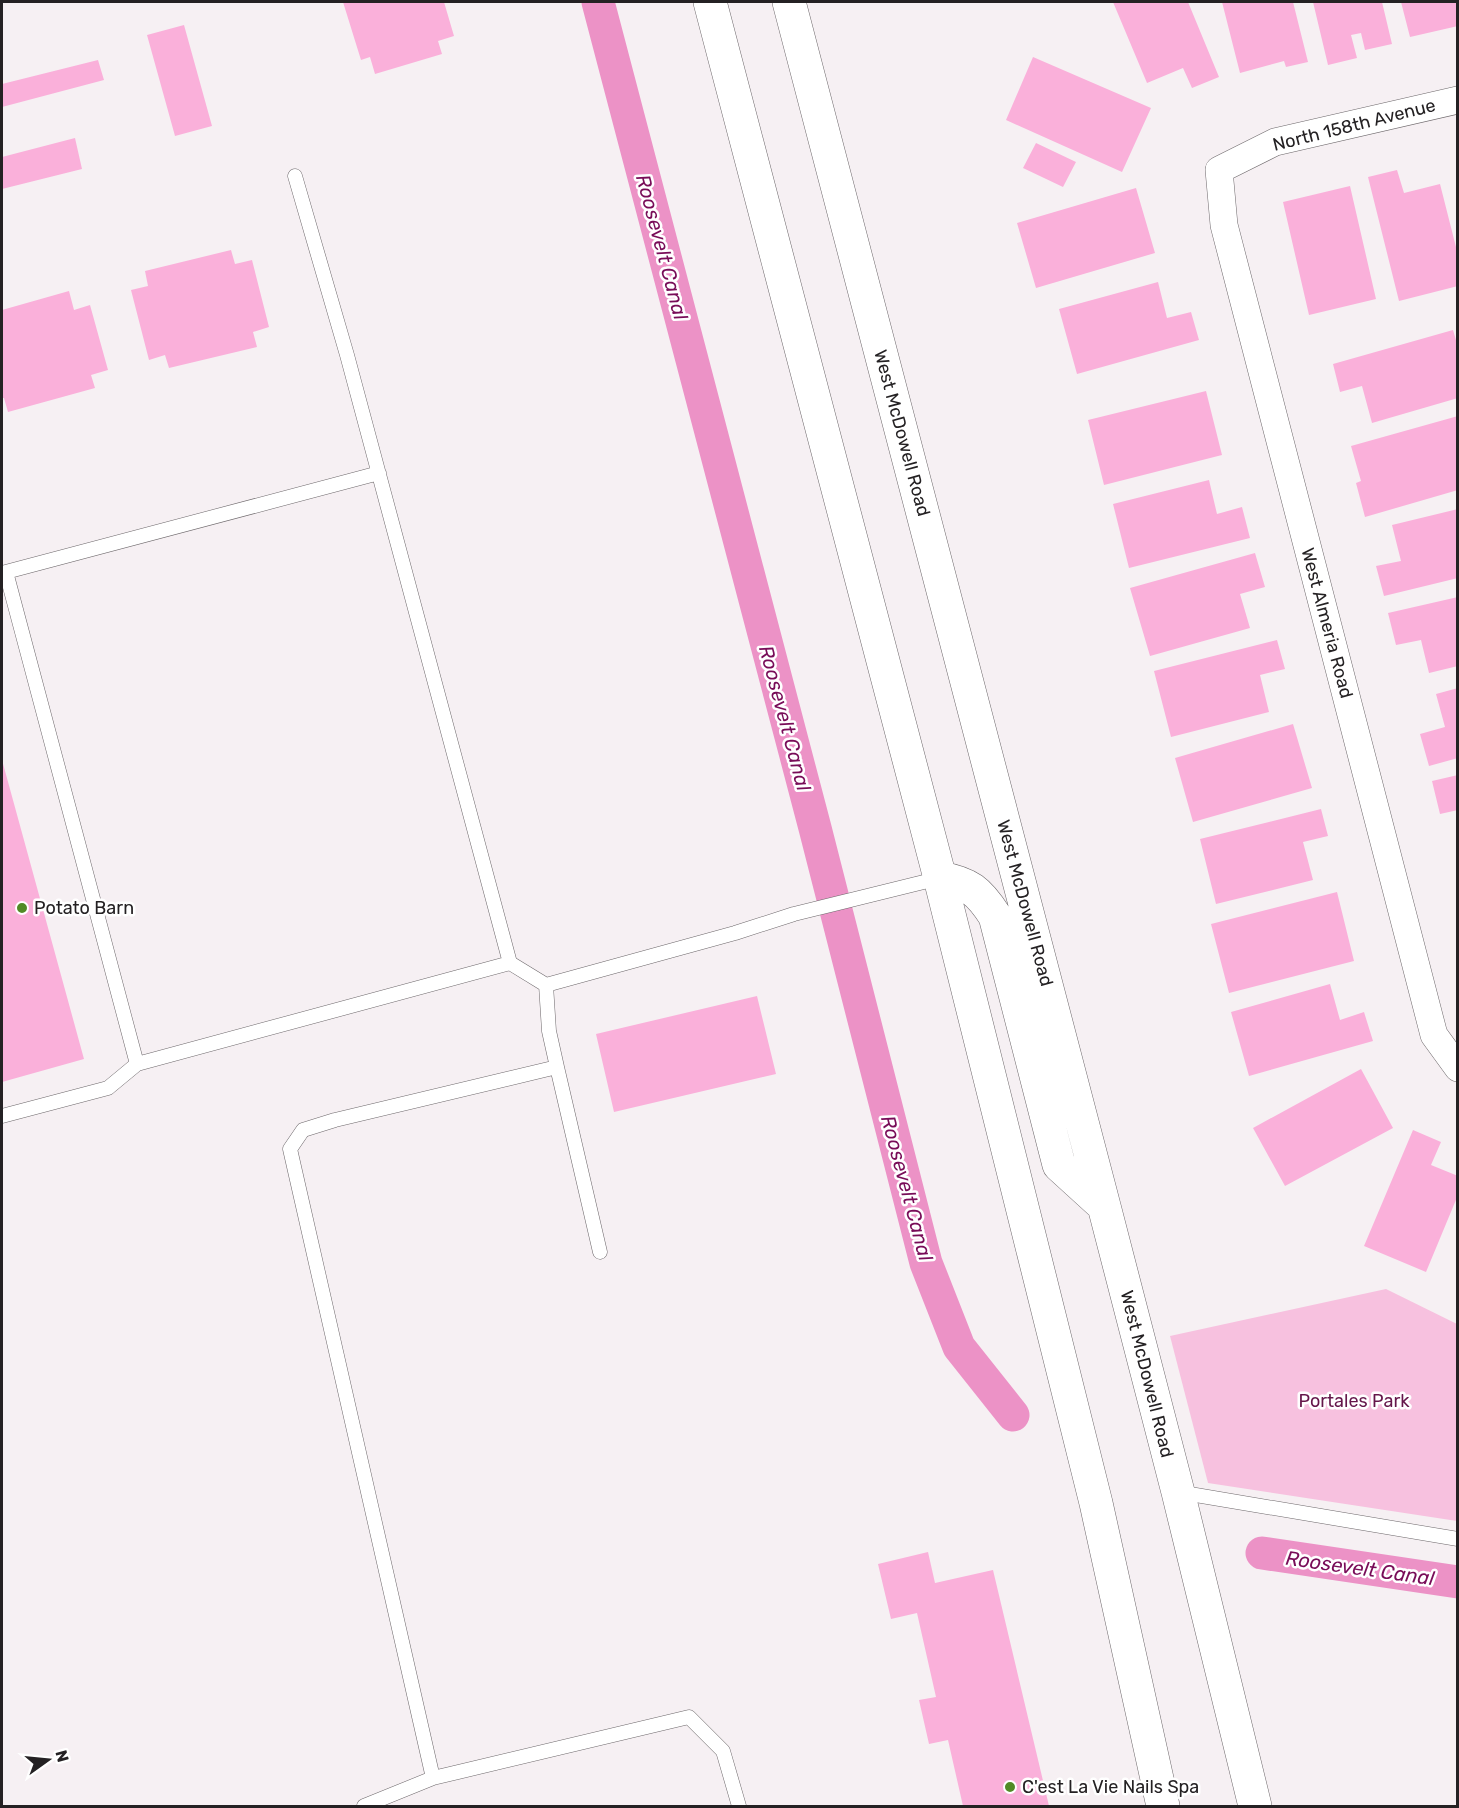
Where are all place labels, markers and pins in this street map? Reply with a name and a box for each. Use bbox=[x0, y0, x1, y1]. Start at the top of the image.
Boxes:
place label: Potato Barn bbox=[34, 897, 134, 919]
marker: Potato Barn bbox=[15, 901, 29, 915]
place label: C'est La Vie Nails Spa bbox=[1022, 1776, 1199, 1798]
marker: C'est La Vie Nails Spa bbox=[1003, 1780, 1017, 1794]

